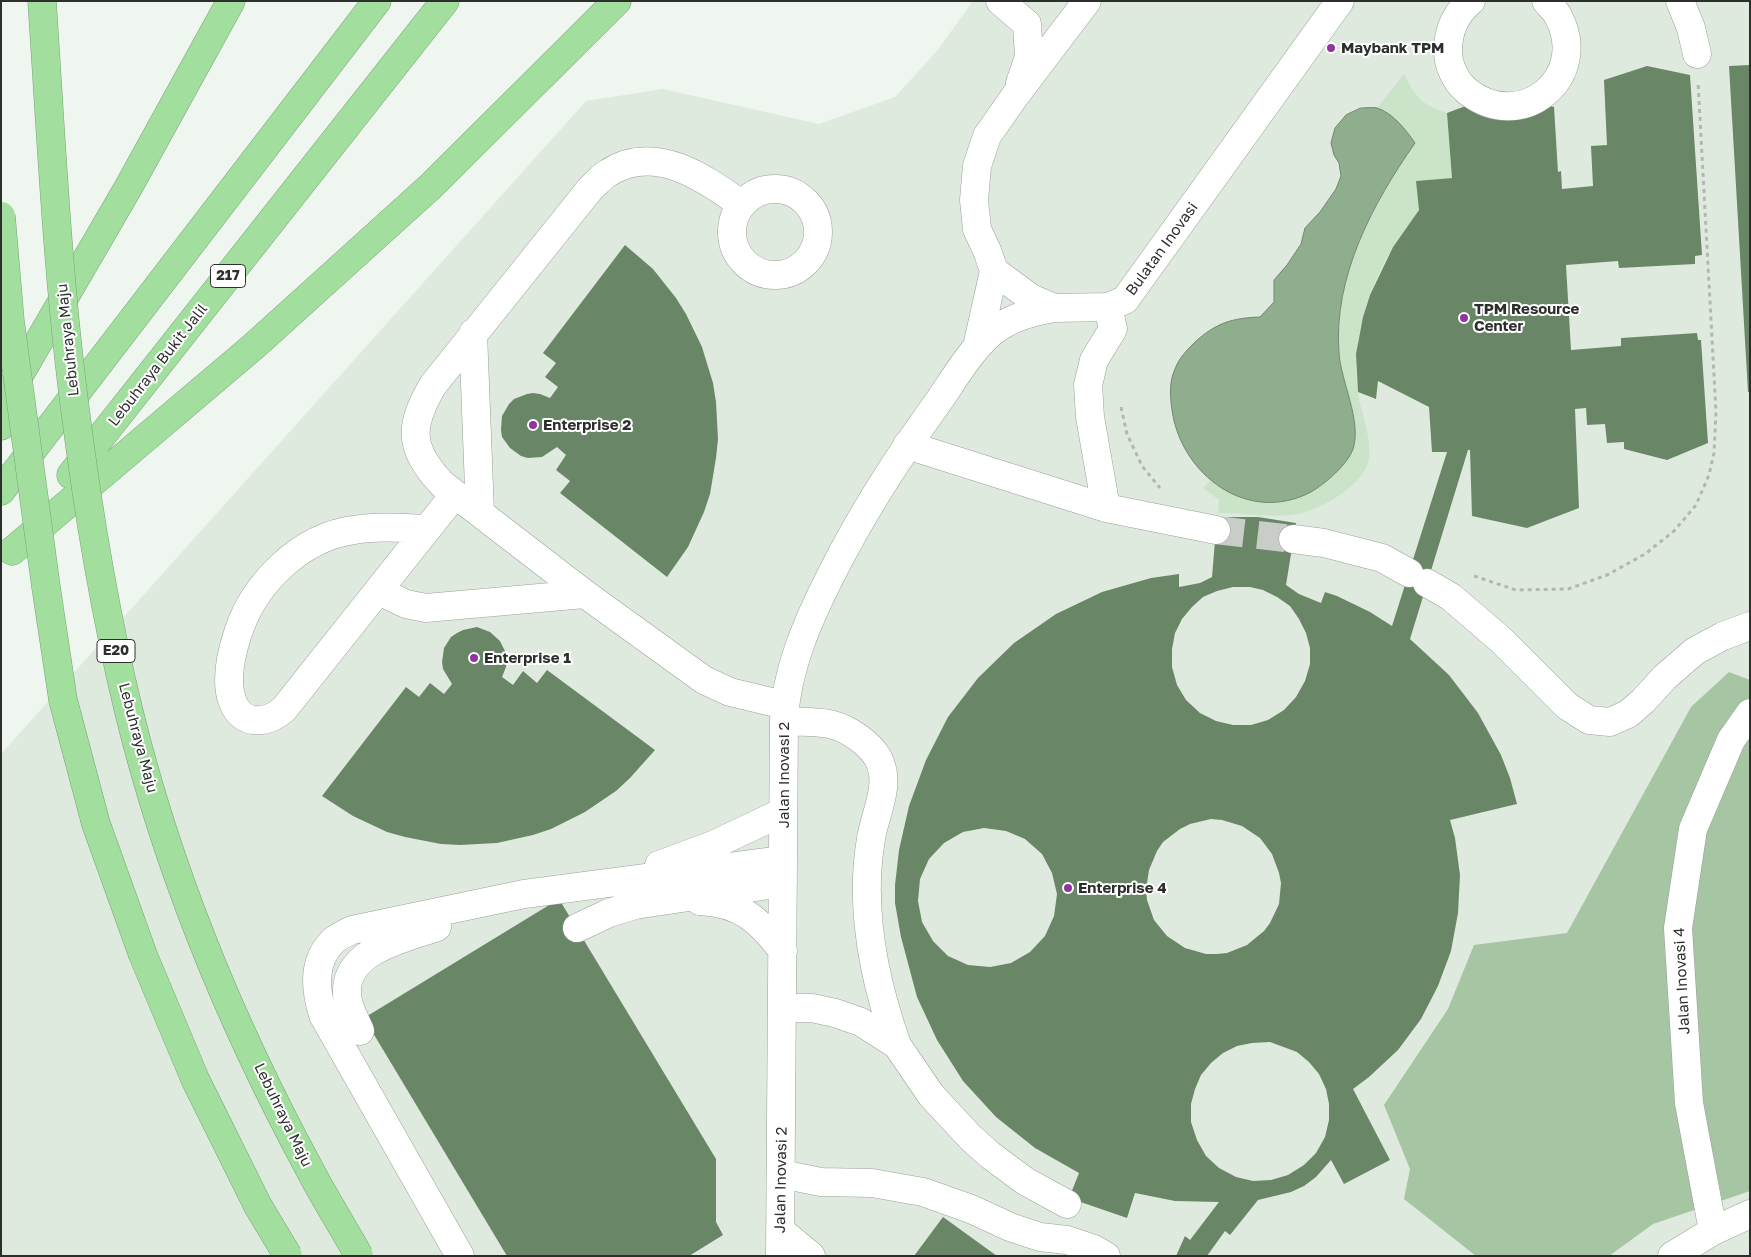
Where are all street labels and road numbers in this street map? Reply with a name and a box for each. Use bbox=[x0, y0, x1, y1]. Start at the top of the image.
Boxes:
street label: Bulatan Inovasi bbox=[1122, 199, 1202, 299]
road number: 217 bbox=[210, 264, 246, 288]
street label: Lebuhraya Maju bbox=[53, 283, 83, 397]
street label: Lebuhraya Bukit Jalil bbox=[105, 300, 211, 430]
road number: E20 bbox=[97, 640, 135, 662]
street label: Lebuhraya Maju bbox=[115, 681, 161, 795]
street label: Jalan Inovasi 2 bbox=[775, 722, 793, 828]
street label: Jalan Inovasi 4 bbox=[1670, 927, 1694, 1035]
street label: Lebuhraya Maju bbox=[250, 1060, 316, 1170]
street label: Jalan Inovasi 2 bbox=[771, 1127, 791, 1233]

